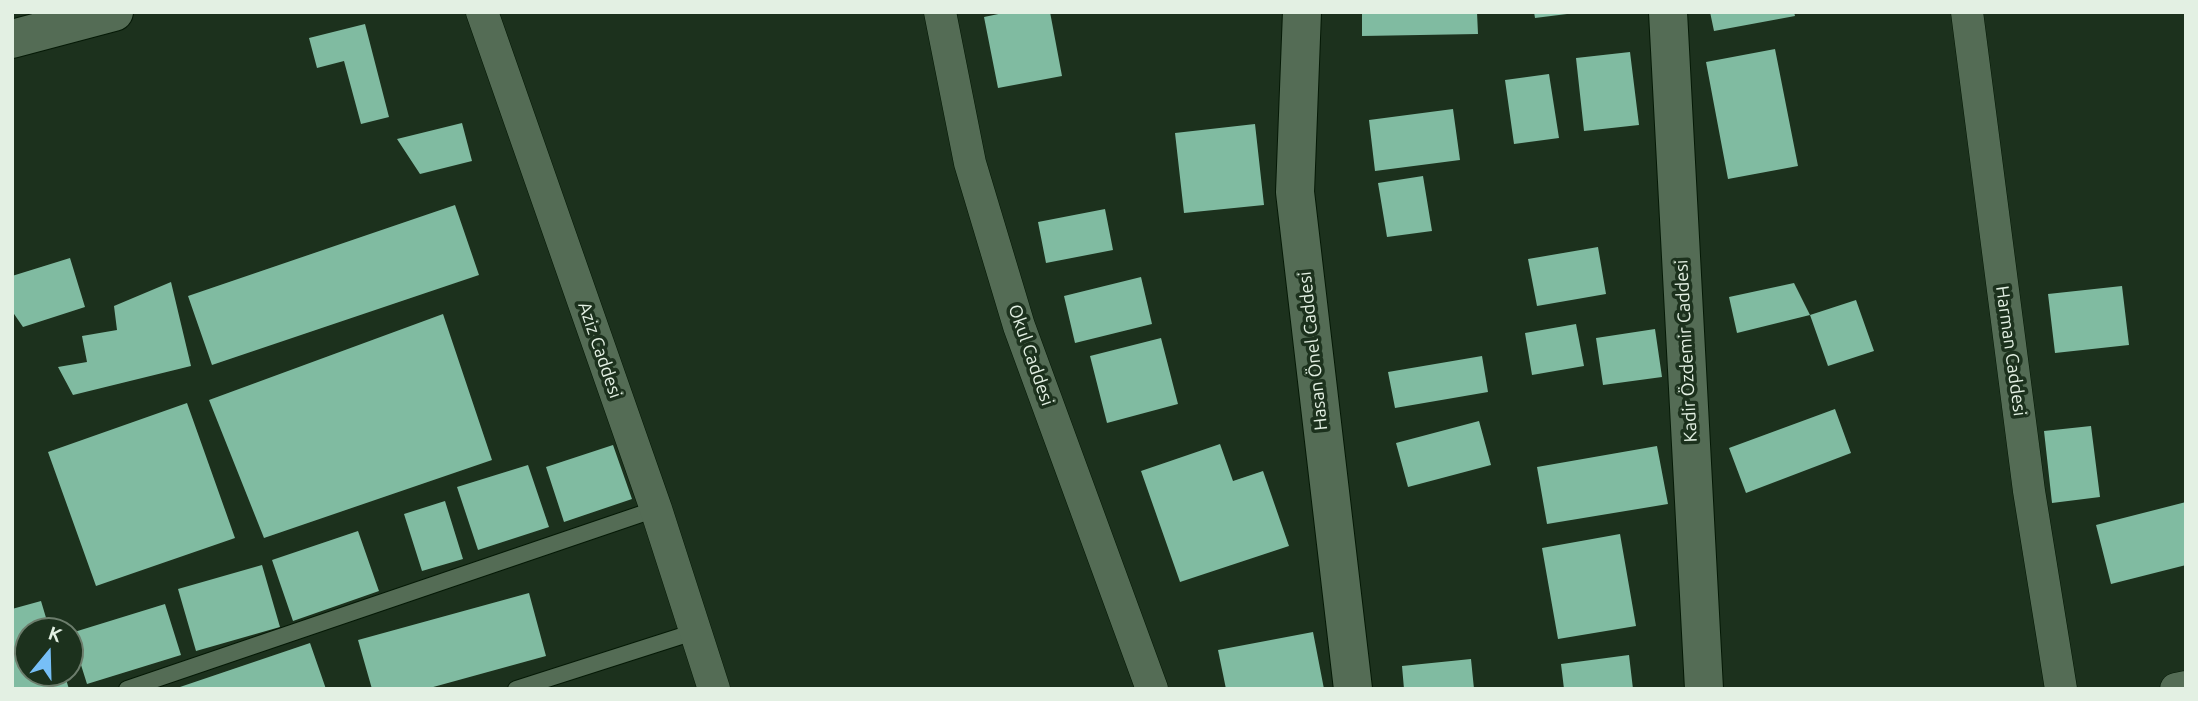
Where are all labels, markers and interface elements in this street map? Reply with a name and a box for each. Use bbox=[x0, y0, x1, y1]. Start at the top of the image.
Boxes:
street label: Kadir Özdemir Caddesi bbox=[1670, 259, 1702, 443]
street label: Hasan Önel Caddesi bbox=[1294, 270, 1332, 432]
street label: Harman Caddesi bbox=[1991, 284, 2031, 418]
street label: Aziz Caddesi bbox=[573, 299, 627, 401]
street label: Okul Caddesi bbox=[1004, 302, 1058, 408]
north arrow bbox=[14, 617, 84, 687]
text: K bbox=[46, 622, 65, 646]

